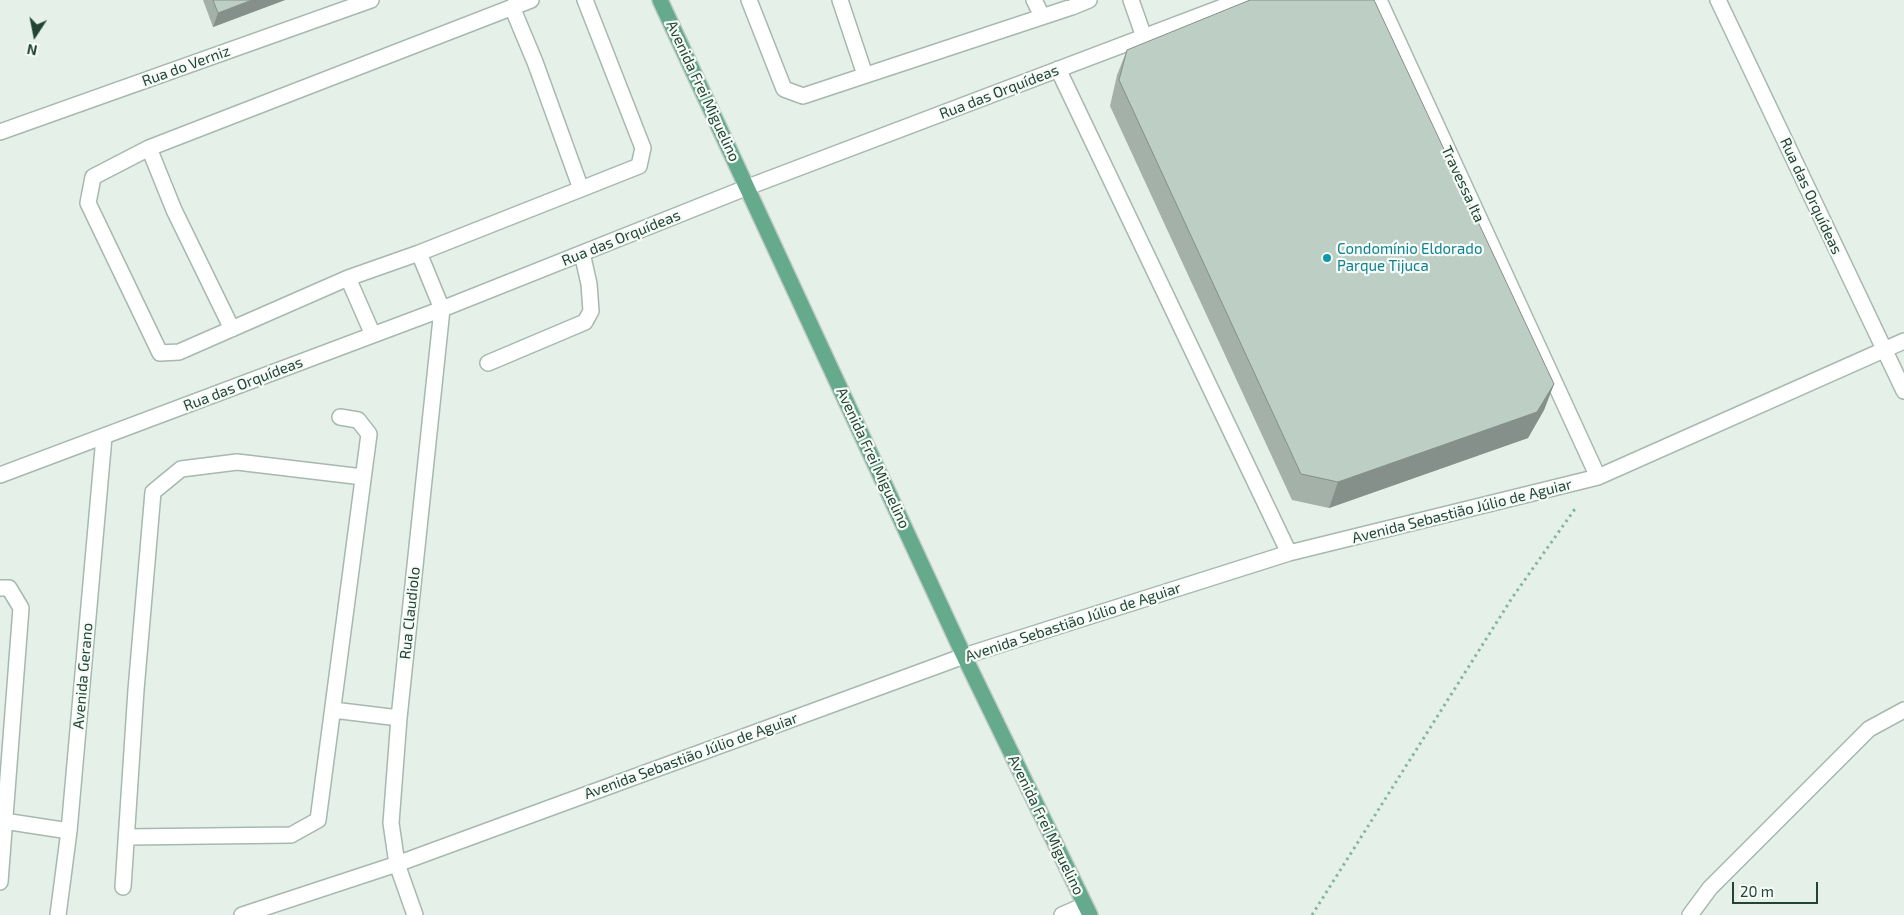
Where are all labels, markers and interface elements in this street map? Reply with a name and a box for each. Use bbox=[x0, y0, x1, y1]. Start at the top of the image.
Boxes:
north arrow bbox=[10, 10, 60, 60]
street label: Avenida Frei Miguelino bbox=[662, 18, 744, 164]
text: N bbox=[25, 41, 39, 60]
street label: Rua do Verniz bbox=[139, 42, 233, 90]
street label: Rua das Orquídeas bbox=[937, 61, 1061, 123]
street label: Rua das Orquídeas bbox=[1776, 135, 1846, 257]
street label: Travessa Ita bbox=[1437, 143, 1489, 225]
street label: Rua das Orquídeas bbox=[559, 206, 683, 270]
place label: Condomínio Eldorado Parque Tijuca bbox=[1337, 240, 1482, 275]
marker: Condomínio Eldorado Parque Tijuca bbox=[1321, 252, 1333, 264]
street label: Rua das Orquídeas bbox=[181, 353, 305, 415]
street label: Avenida Frei Miguelino bbox=[832, 385, 914, 531]
street label: Avenida Sebastião Júlio de Aguiar bbox=[1350, 475, 1574, 547]
street label: Rua Claudiolo bbox=[396, 566, 424, 660]
street label: Avenida Sebastião Júlio de Aguiar bbox=[963, 579, 1183, 665]
street label: Avenida Gerano bbox=[69, 622, 97, 730]
street label: Avenida Sebastião Júlio de Aguiar bbox=[582, 709, 800, 803]
street label: Avenida Frei Miguelino bbox=[1004, 752, 1088, 898]
scale bar bbox=[1734, 872, 1820, 904]
text: 20 m bbox=[1740, 882, 1774, 900]

